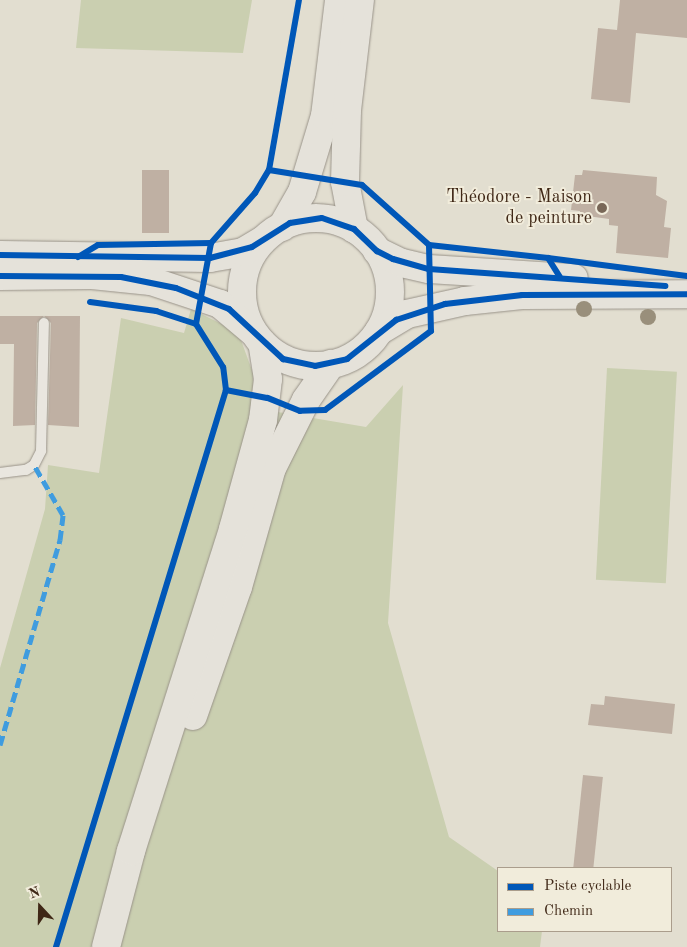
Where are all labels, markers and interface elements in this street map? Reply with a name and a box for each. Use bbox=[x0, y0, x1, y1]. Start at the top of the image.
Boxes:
place label: Théodore - Maison de peinture bbox=[446, 187, 592, 230]
marker: Théodore - Maison de peinture bbox=[596, 202, 608, 214]
legend bbox=[497, 867, 672, 932]
text: Piste cyclable bbox=[544, 879, 632, 894]
north arrow bbox=[15, 882, 65, 932]
text: N bbox=[27, 885, 42, 901]
text: Chemin bbox=[544, 904, 593, 919]

